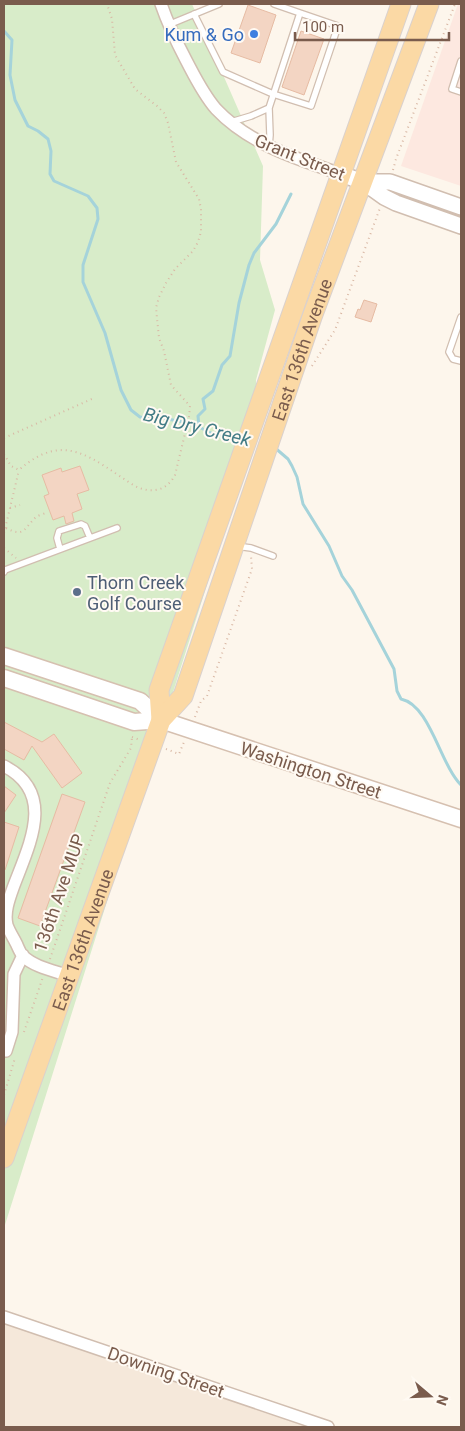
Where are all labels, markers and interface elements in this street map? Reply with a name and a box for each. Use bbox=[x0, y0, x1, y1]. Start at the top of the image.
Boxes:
scale bar bbox=[295, 10, 449, 42]
text: 100 m bbox=[302, 18, 344, 36]
place label: Kum & Go bbox=[165, 24, 244, 45]
marker: Kum & Go bbox=[248, 28, 260, 40]
street label: Grant Street bbox=[252, 129, 348, 185]
street label: East 136th Avenue bbox=[267, 275, 336, 423]
water label: Big Dry Creek bbox=[141, 403, 254, 452]
place label: Thorn Creek Golf Course bbox=[87, 572, 185, 614]
marker: Thorn Creek Golf Course bbox=[71, 586, 83, 598]
street label: Washington Street bbox=[238, 737, 384, 803]
street label: 136th Ave MUP bbox=[29, 831, 89, 955]
street label: East 136th Avenue bbox=[47, 866, 117, 1013]
street label: Downing Street bbox=[105, 1342, 227, 1402]
north arrow bbox=[405, 1371, 455, 1421]
text: N bbox=[433, 1393, 451, 1408]

